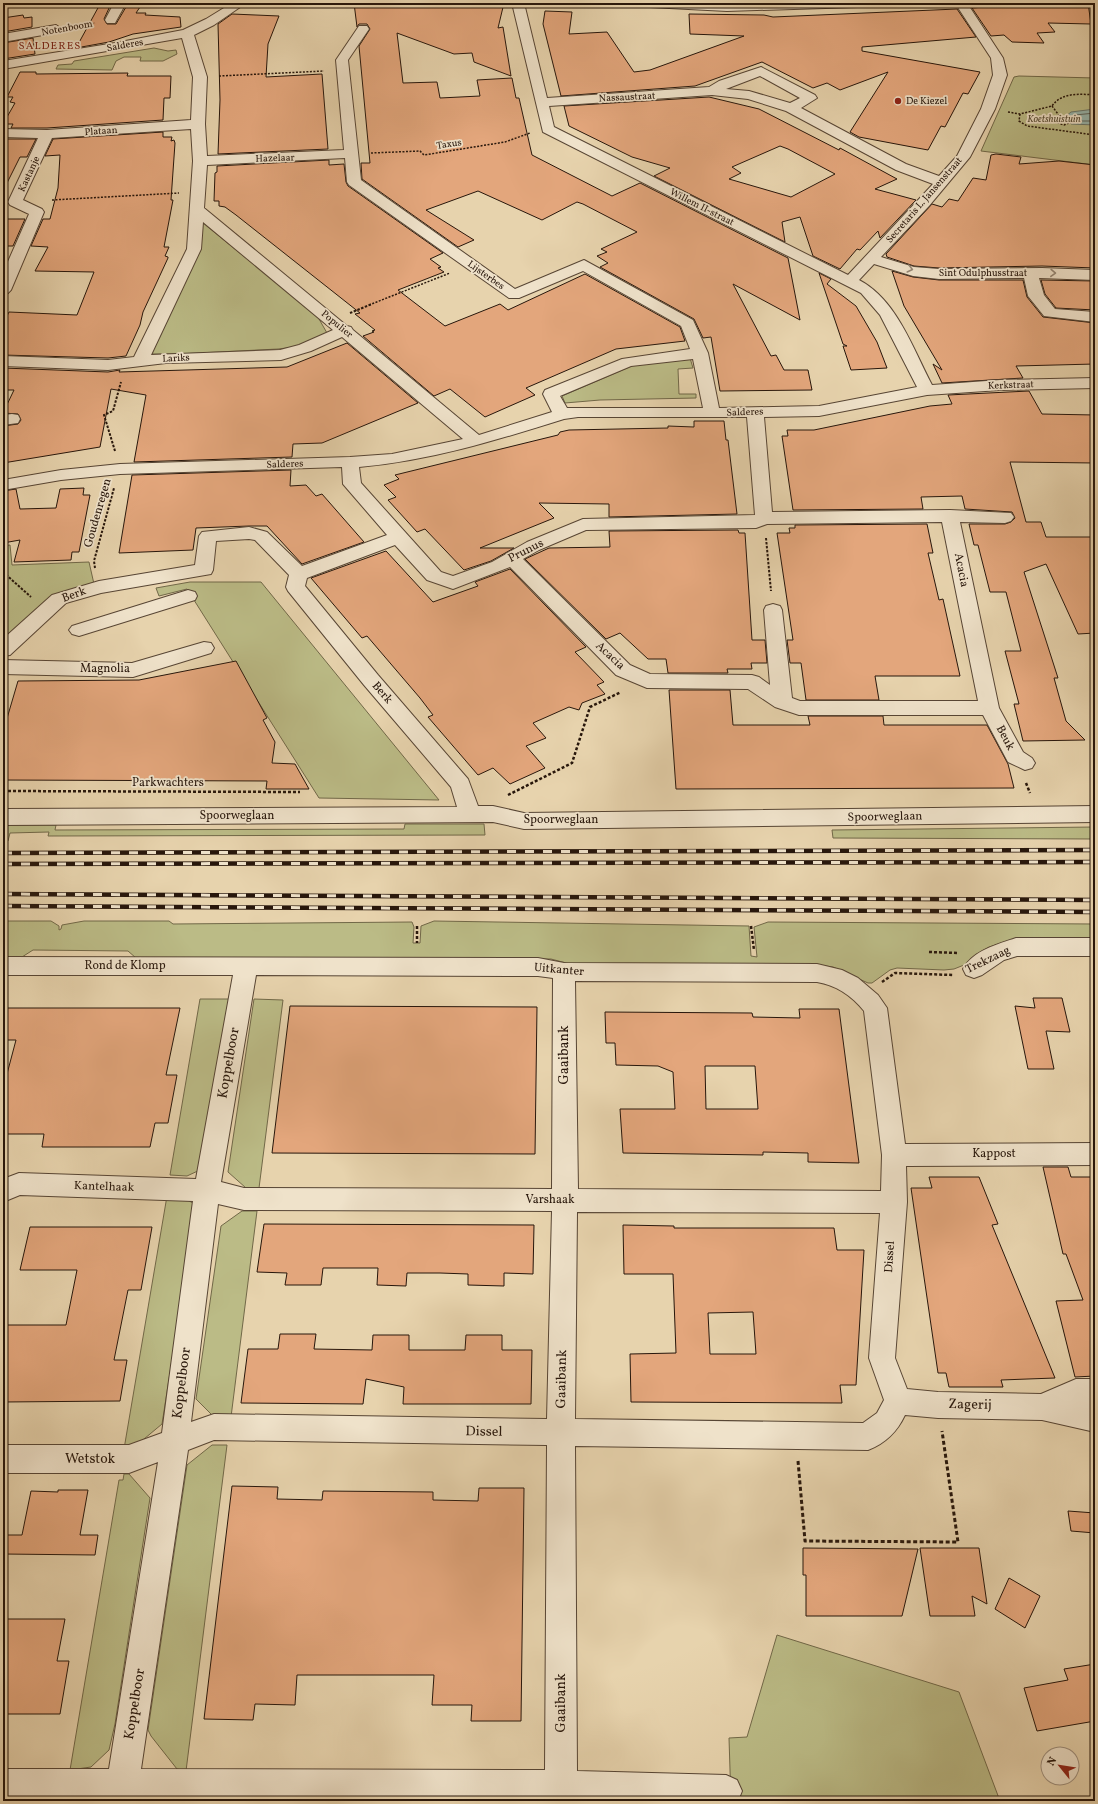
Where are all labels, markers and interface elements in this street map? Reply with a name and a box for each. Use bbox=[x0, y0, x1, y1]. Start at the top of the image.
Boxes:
street label: Notenboom bbox=[40, 17, 94, 39]
street label: Salderes bbox=[106, 35, 144, 55]
district label: SALDERES bbox=[19, 39, 81, 54]
street label: Nassaustraat bbox=[598, 88, 656, 105]
place label: De Kiezel bbox=[906, 94, 947, 108]
marker: De Kiezel bbox=[893, 96, 903, 106]
park label: Koetshuistuin bbox=[1027, 112, 1081, 126]
street label: Plataan bbox=[84, 123, 118, 139]
street label: Taxus bbox=[435, 135, 463, 153]
street label: Hazelaar bbox=[255, 150, 295, 166]
street label: Secretaris L. Jansenstraat bbox=[883, 153, 966, 246]
street label: Kastanje bbox=[15, 154, 43, 194]
street label: Willem II-straat bbox=[667, 185, 737, 229]
street label: Lijsterbes bbox=[465, 257, 507, 293]
one-way arrow bbox=[907, 265, 913, 273]
street label: Sint Odulphusstraat bbox=[939, 266, 1028, 280]
one-way arrow bbox=[1050, 269, 1056, 278]
street label: Populier bbox=[318, 307, 356, 341]
street label: Lariks bbox=[162, 350, 190, 366]
street label: Kerkstraat bbox=[988, 377, 1035, 393]
street label: Salderes bbox=[726, 404, 764, 420]
street label: Salderes bbox=[266, 456, 304, 472]
street label: Goudenregen bbox=[80, 477, 116, 549]
street label: Prunus bbox=[506, 535, 546, 567]
street label: Acacia bbox=[950, 552, 972, 588]
street label: Berk bbox=[60, 583, 89, 607]
street label: Acacia bbox=[592, 638, 628, 674]
street label: Magnolia bbox=[80, 661, 130, 677]
street label: Berk bbox=[368, 678, 396, 708]
street label: Beuk bbox=[992, 723, 1018, 754]
street label: Parkwachters bbox=[132, 775, 204, 791]
street label: Spoorweglaan bbox=[200, 808, 275, 824]
street label: Spoorweglaan bbox=[847, 808, 923, 826]
street label: Spoorweglaan bbox=[524, 812, 599, 828]
street label: Trekzaag bbox=[963, 942, 1013, 978]
street label: Rond de Klomp bbox=[84, 958, 166, 974]
street label: Uitkanter bbox=[533, 960, 585, 980]
street label: Gaaibank bbox=[555, 1025, 574, 1085]
street label: Koppelboor bbox=[213, 1026, 245, 1100]
street label: Kappost bbox=[972, 1146, 1016, 1162]
street label: Kantelhaak bbox=[74, 1178, 135, 1196]
street label: Varshaak bbox=[526, 1192, 575, 1208]
street label: Dissel bbox=[881, 1240, 899, 1273]
street label: Koppelboor bbox=[168, 1346, 196, 1420]
street label: Gaaibank bbox=[552, 1349, 572, 1409]
street label: Zagerij bbox=[948, 1395, 992, 1415]
street label: Dissel bbox=[465, 1422, 503, 1442]
street label: Wetstok bbox=[65, 1450, 115, 1469]
street label: Koppelboor bbox=[120, 1667, 150, 1741]
street label: Gaaibank bbox=[552, 1673, 571, 1733]
north arrow bbox=[1040, 1746, 1080, 1786]
text: N bbox=[1044, 1755, 1061, 1769]

